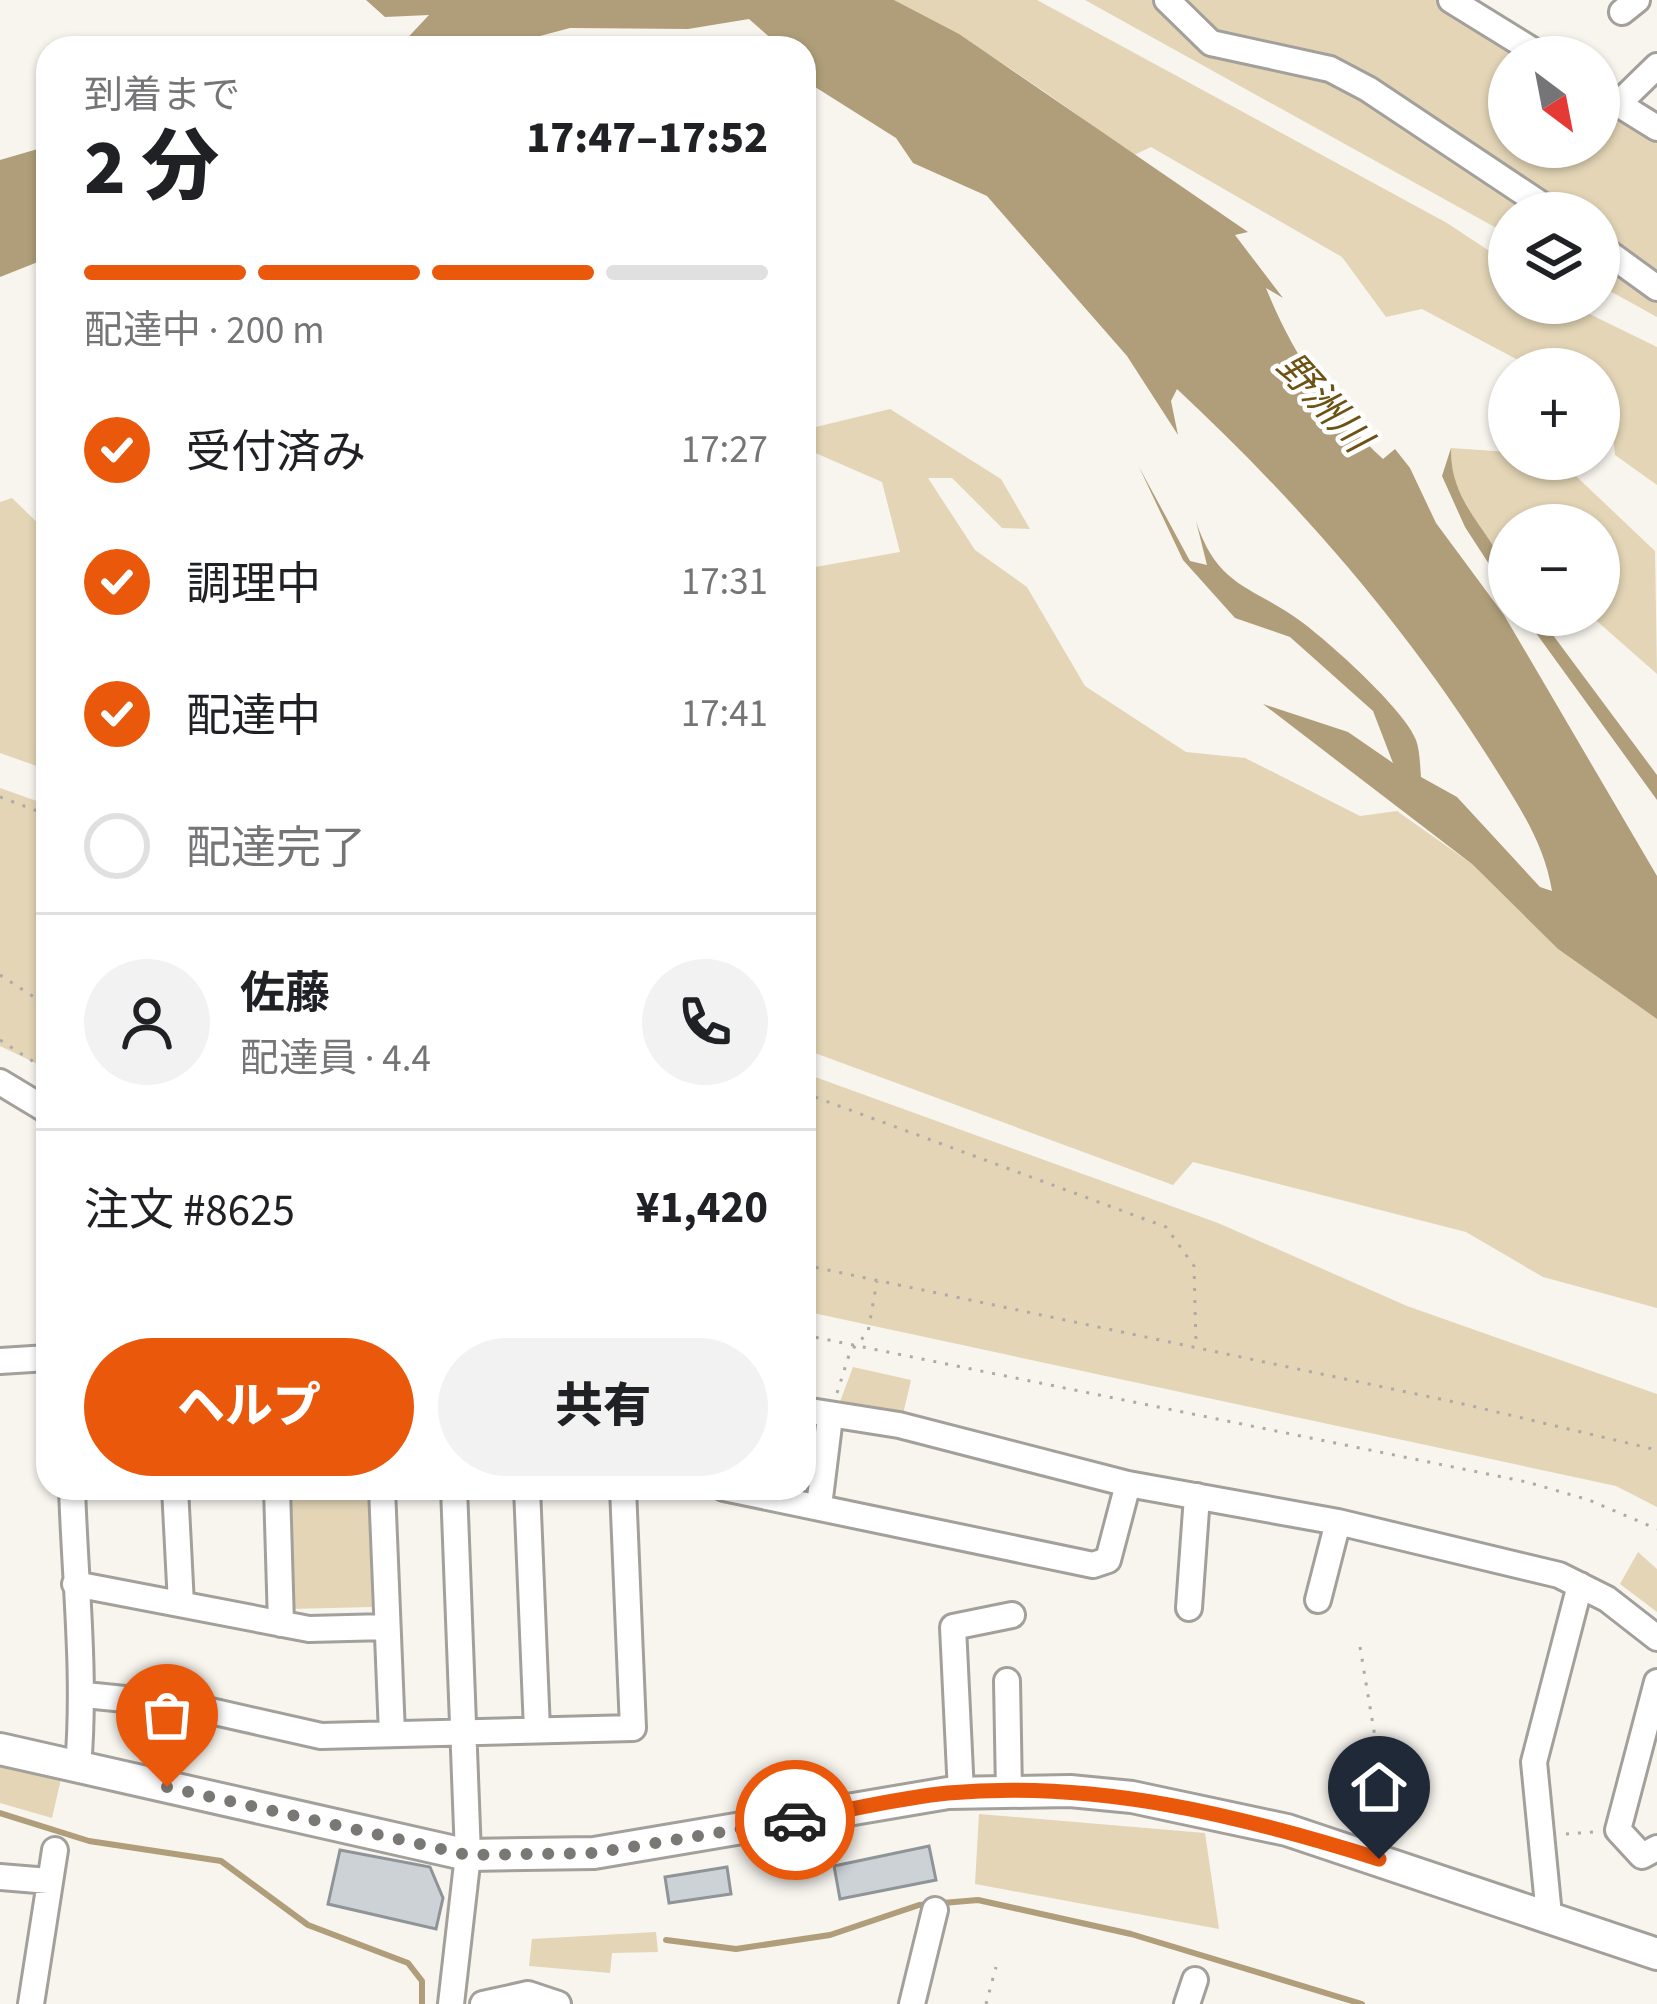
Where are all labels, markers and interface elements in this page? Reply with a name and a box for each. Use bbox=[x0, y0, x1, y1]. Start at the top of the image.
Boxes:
north arrow bbox=[1488, 36, 1620, 168]
map controls bbox=[1488, 36, 1620, 636]
text: 到着まで bbox=[84, 68, 240, 124]
text: 17:47–17:52 bbox=[526, 106, 768, 170]
text: 2 分 bbox=[84, 113, 219, 224]
button: layers bbox=[1488, 192, 1620, 324]
text: 配達中 · 200 m bbox=[84, 303, 325, 359]
water label: 野洲川 bbox=[1263, 341, 1386, 468]
button: + bbox=[1488, 348, 1620, 480]
icon: check bbox=[84, 417, 150, 483]
text: 受付済み bbox=[186, 421, 366, 485]
text: 17:27 bbox=[681, 422, 768, 478]
button: − bbox=[1488, 504, 1620, 636]
icon: check bbox=[84, 549, 150, 615]
text: 調理中 bbox=[186, 553, 321, 617]
text: 17:31 bbox=[681, 554, 768, 610]
icon: check bbox=[84, 681, 150, 747]
text: 配達中 bbox=[186, 685, 321, 749]
text: 17:41 bbox=[681, 686, 768, 742]
text: 配達完了 bbox=[186, 817, 366, 881]
button: person bbox=[84, 959, 210, 1085]
button: phone bbox=[642, 959, 768, 1085]
text: 佐藤 bbox=[240, 962, 330, 1026]
text: 配達員 · 4.4 bbox=[240, 1031, 431, 1087]
text: ¥1,420 bbox=[636, 1176, 768, 1240]
text: 注文 #8625 bbox=[84, 1179, 295, 1243]
button: ヘルプ bbox=[84, 1338, 414, 1476]
button: 共有 bbox=[438, 1338, 768, 1476]
pin bbox=[116, 1664, 218, 1787]
icon: bag bbox=[134, 1682, 200, 1748]
pin bbox=[1328, 1736, 1430, 1859]
icon: home bbox=[1346, 1754, 1412, 1820]
courier bbox=[735, 1760, 855, 1880]
icon: car bbox=[762, 1787, 828, 1853]

